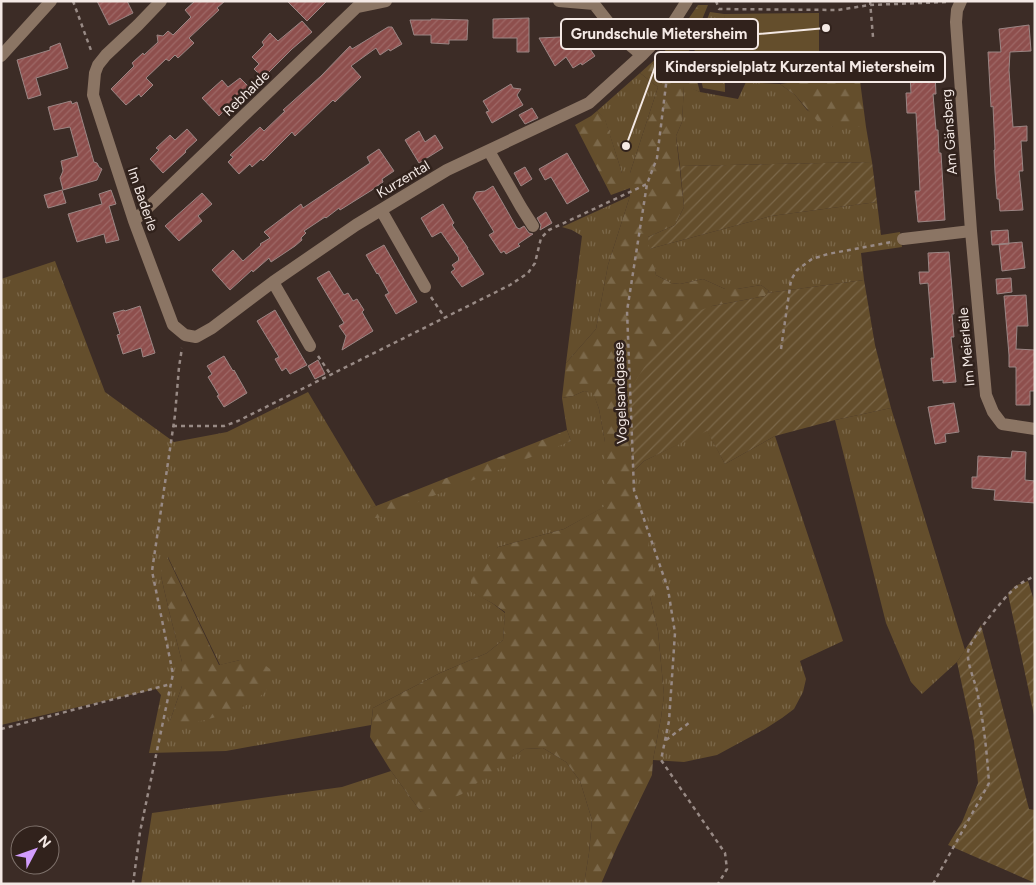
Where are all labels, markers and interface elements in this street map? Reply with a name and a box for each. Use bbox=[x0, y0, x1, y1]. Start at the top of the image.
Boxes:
callout: Grundschule Mietersheim bbox=[561, 19, 758, 49]
text: Grundschule Mietersheim bbox=[571, 25, 747, 43]
callout: Kinderspielplatz Kurzental Mietersheim bbox=[655, 52, 945, 82]
text: Kinderspielplatz Kurzental Mietersheim bbox=[665, 58, 935, 76]
street label: Rebhalde bbox=[219, 67, 274, 120]
street label: Am Gänsberg bbox=[938, 89, 961, 175]
street label: Kurzental bbox=[374, 157, 433, 202]
street label: Im Baderle bbox=[124, 165, 161, 234]
street label: Im Meierleile bbox=[955, 307, 978, 387]
street label: Vogelsandgasse bbox=[610, 341, 631, 444]
north arrow bbox=[10, 825, 60, 875]
text: N bbox=[34, 832, 54, 851]

